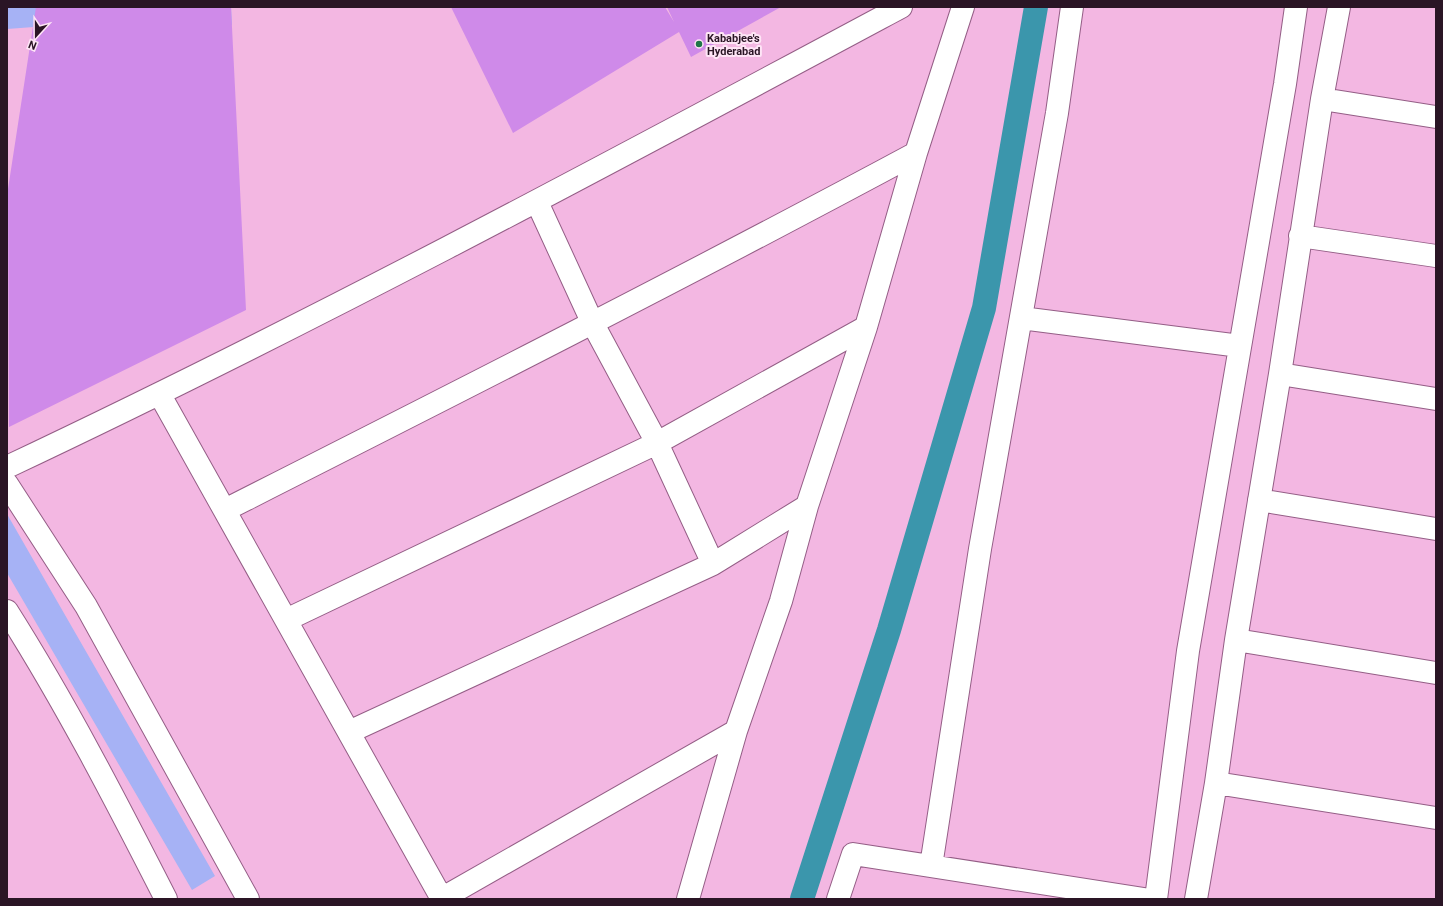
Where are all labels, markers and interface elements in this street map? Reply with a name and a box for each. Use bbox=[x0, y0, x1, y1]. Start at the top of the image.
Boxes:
north arrow bbox=[16, 16, 56, 56]
place label: Kababjee's Hyderabad bbox=[707, 32, 760, 58]
text: N bbox=[26, 37, 39, 52]
marker: Kababjee's Hyderabad bbox=[694, 39, 704, 49]

